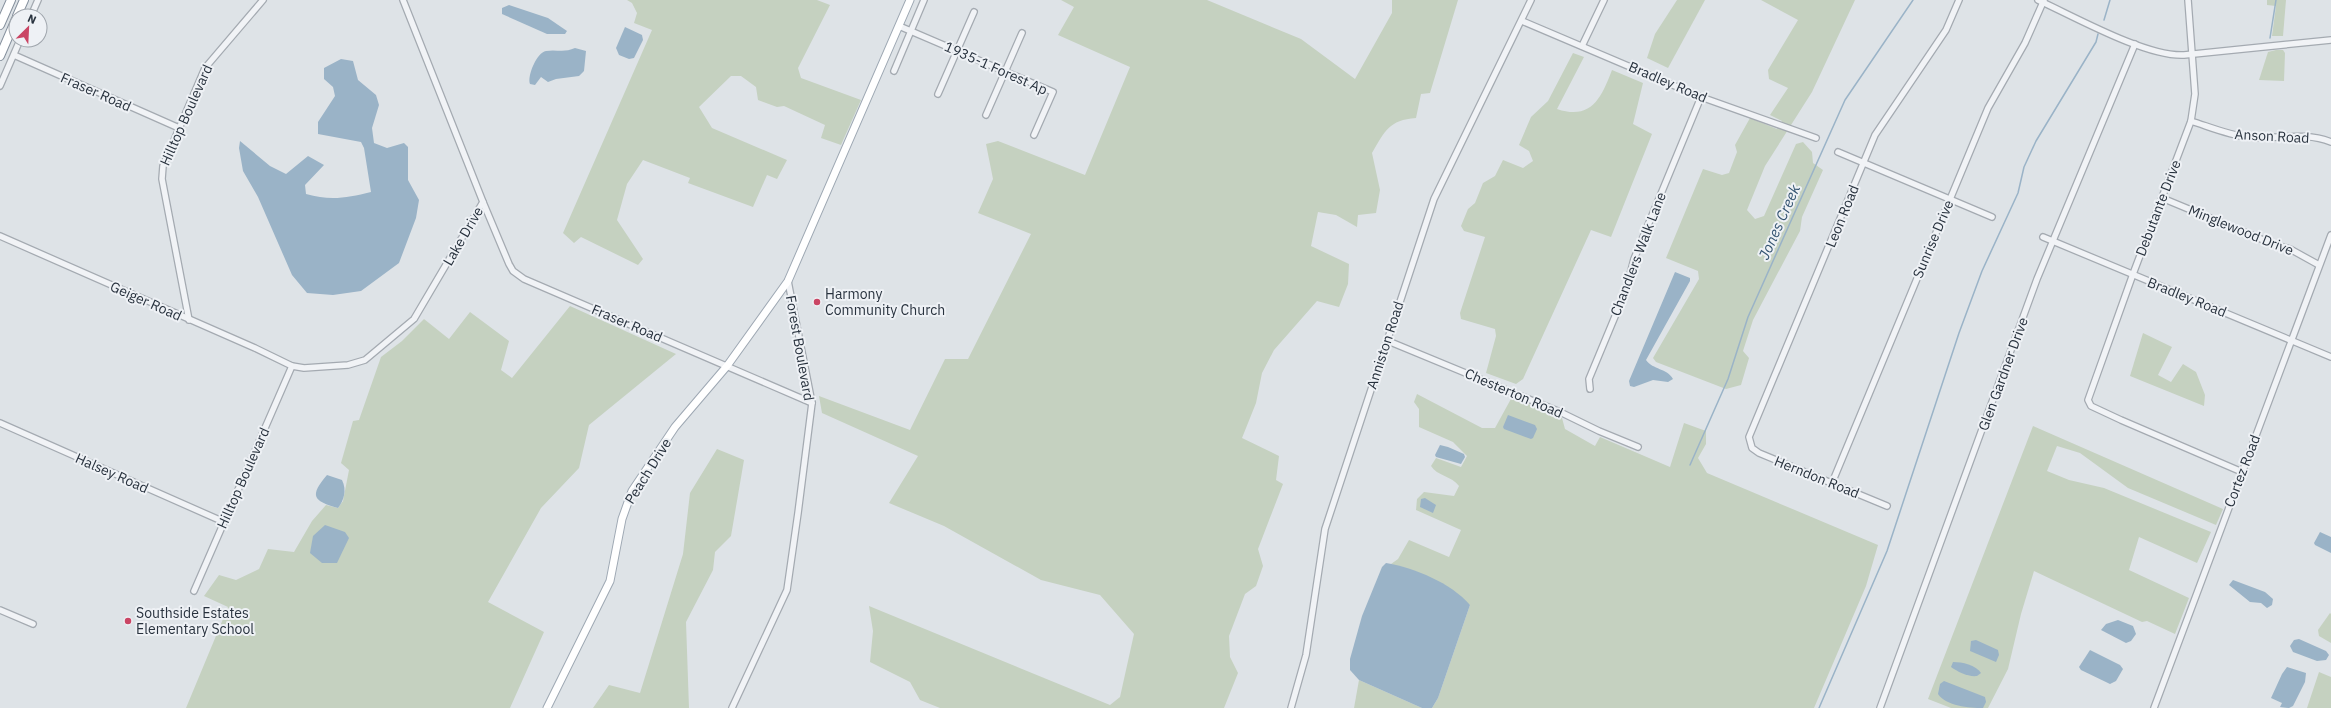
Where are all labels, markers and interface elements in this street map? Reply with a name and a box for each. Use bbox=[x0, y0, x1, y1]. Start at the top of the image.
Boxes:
north arrow bbox=[8, 8, 48, 48]
text: N bbox=[26, 11, 39, 27]
street label: 1935-1 Forest Ap bbox=[942, 37, 1050, 99]
street label: Bradley Road bbox=[1626, 57, 1710, 107]
street label: Hilltop Boulevard bbox=[156, 62, 216, 168]
street label: Fraser Road bbox=[58, 68, 134, 116]
street label: Anson Road bbox=[2234, 125, 2310, 147]
street label: Debutante Drive bbox=[2131, 157, 2185, 259]
water label: Jones Creek bbox=[1754, 181, 1804, 262]
street label: Leon Road bbox=[1821, 182, 1863, 250]
street label: Chandlers Walk Lane bbox=[1606, 189, 1670, 319]
street label: Sunrise Drive bbox=[1909, 197, 1958, 281]
street label: Minglewood Drive bbox=[2186, 201, 2297, 259]
street label: Lake Drive bbox=[439, 203, 487, 269]
street label: Bradley Road bbox=[2145, 273, 2229, 321]
street label: Geiger Road bbox=[107, 277, 185, 325]
place label: Harmony Community Church bbox=[825, 285, 945, 319]
street label: Forest Boulevard bbox=[782, 294, 818, 402]
marker: Harmony Community Church bbox=[812, 297, 822, 307]
street label: Anniston Road bbox=[1362, 299, 1408, 391]
street label: Fraser Road bbox=[589, 300, 665, 346]
street label: Glen Gardner Drive bbox=[1974, 315, 2032, 433]
street label: Chesterton Road bbox=[1462, 364, 1566, 422]
street label: Hilltop Boulevard bbox=[213, 425, 273, 531]
street label: Cortez Road bbox=[2220, 432, 2264, 510]
street label: Peach Drive bbox=[621, 435, 675, 507]
street label: Halsey Road bbox=[73, 449, 151, 497]
street label: Herndon Road bbox=[1772, 452, 1862, 502]
place label: Southside Estates Elementary School bbox=[136, 604, 254, 638]
marker: Southside Estates Elementary School bbox=[123, 616, 133, 626]

